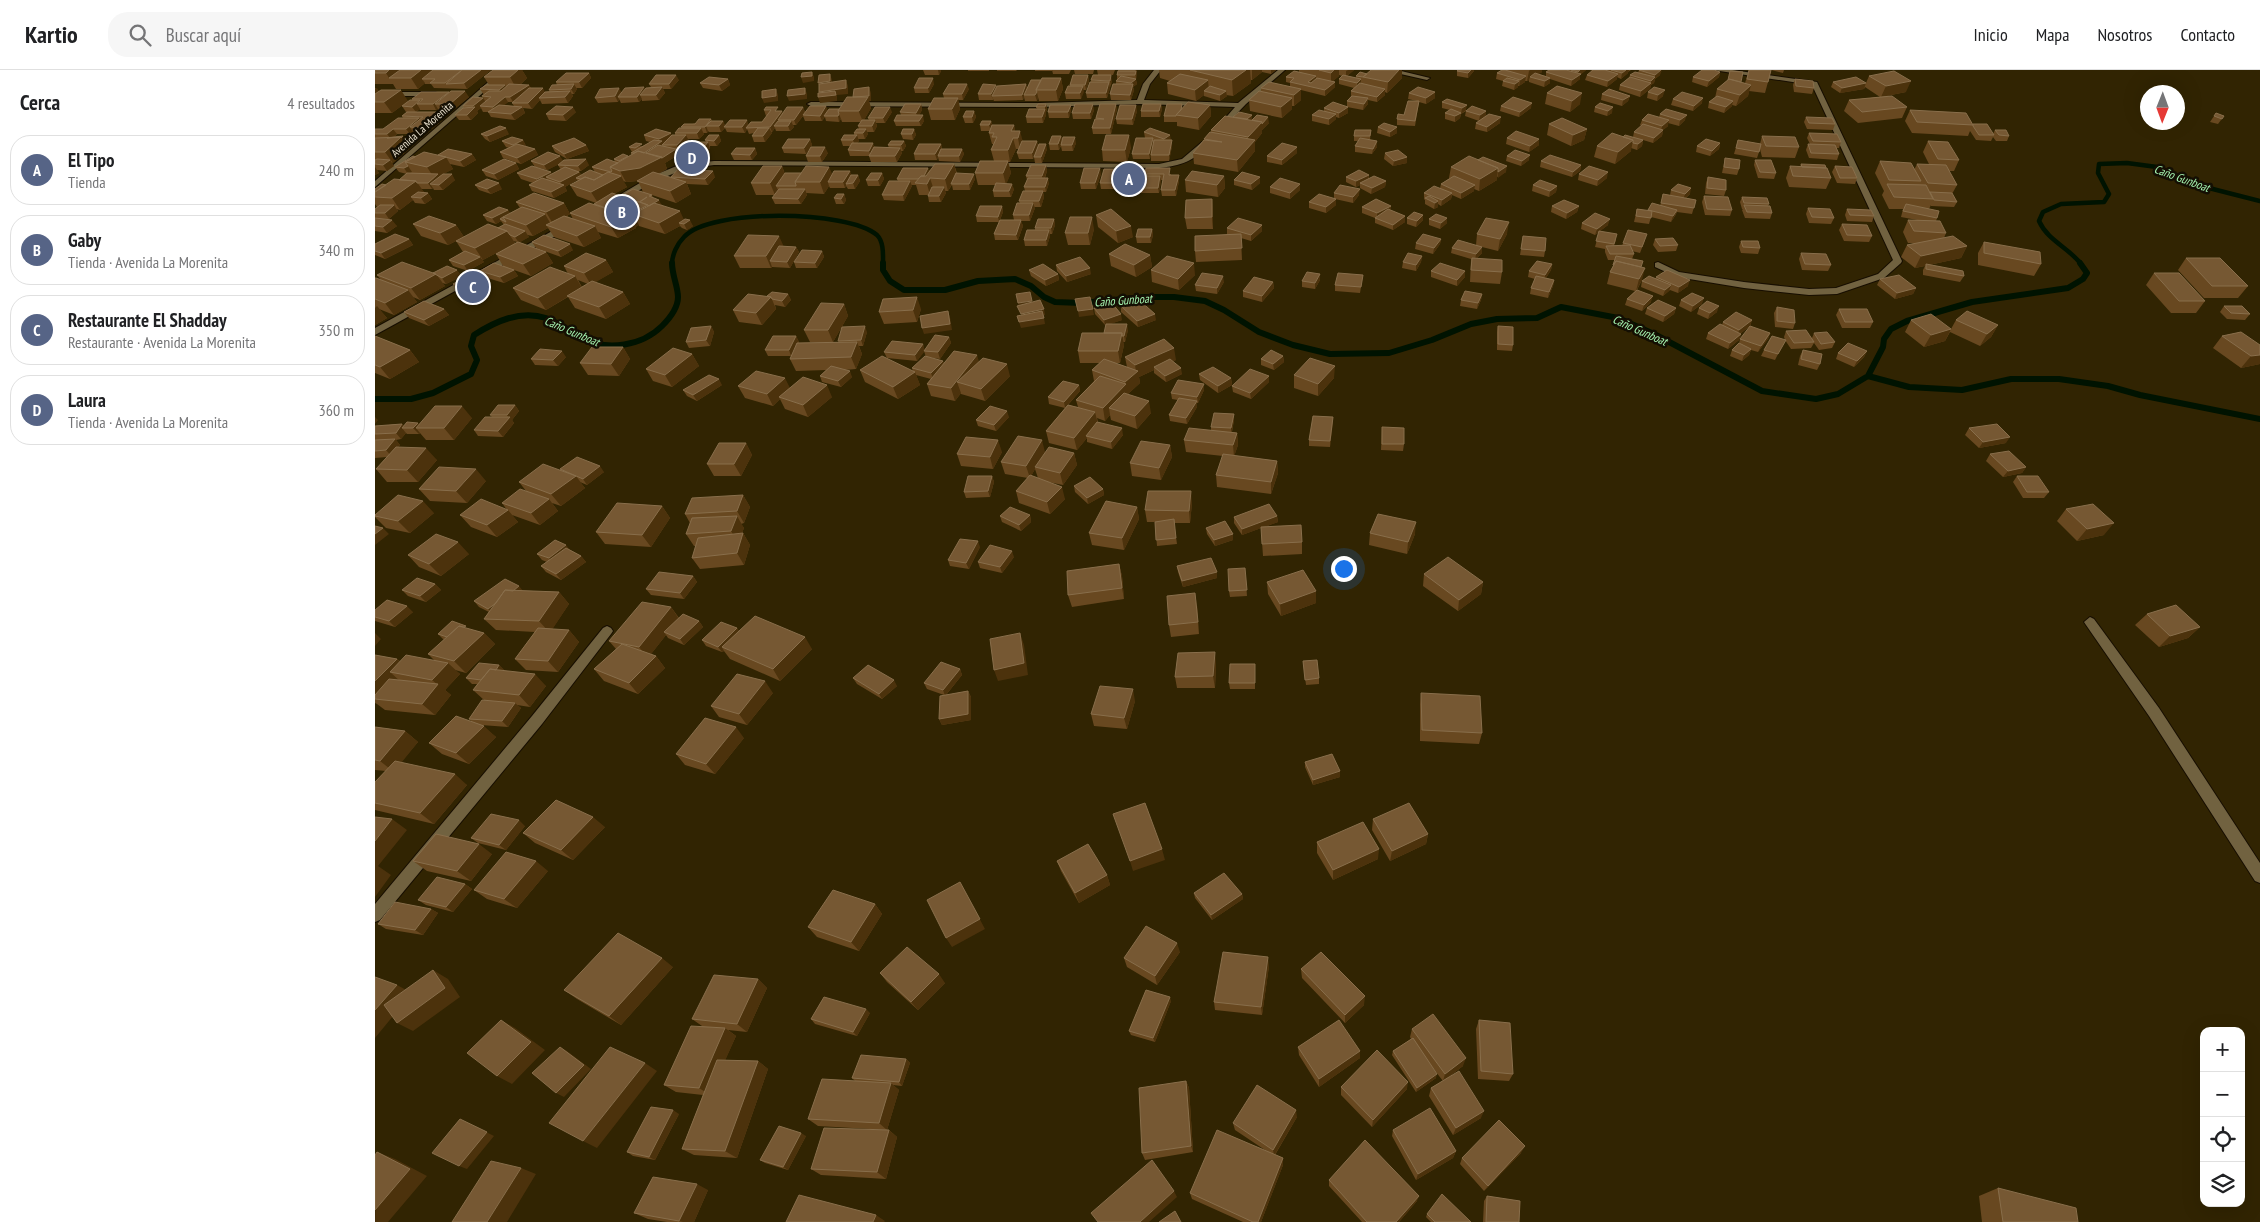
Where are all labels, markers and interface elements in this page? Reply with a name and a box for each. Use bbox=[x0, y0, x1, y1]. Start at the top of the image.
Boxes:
search box bbox=[108, 12, 458, 57]
text: Kartio bbox=[25, 19, 78, 50]
icon: search bbox=[126, 21, 154, 49]
text: Buscar aquí bbox=[166, 23, 241, 47]
text: Inicio bbox=[1974, 23, 2008, 46]
text: Mapa bbox=[2036, 23, 2069, 46]
text: Nosotros bbox=[2097, 23, 2152, 46]
text: Contacto bbox=[2180, 23, 2235, 46]
north arrow bbox=[2140, 85, 2185, 130]
text: Cerca bbox=[20, 89, 60, 116]
text: 4 resultados bbox=[287, 93, 355, 113]
street label: Avenida La Morenita bbox=[388, 98, 456, 160]
pin: D bbox=[676, 139, 708, 177]
text: El Tipo bbox=[68, 148, 114, 172]
text: A bbox=[33, 160, 41, 180]
text: 240 m bbox=[319, 160, 354, 180]
pin: A bbox=[1113, 160, 1145, 198]
water label: Caño Gunboat bbox=[2152, 161, 2213, 196]
text: Tienda bbox=[68, 172, 106, 192]
pin: B bbox=[606, 193, 638, 231]
text: Gaby bbox=[68, 228, 101, 252]
text: B bbox=[33, 240, 41, 260]
text: 340 m bbox=[319, 240, 354, 260]
text: Tienda · Avenida La Morenita bbox=[68, 252, 228, 272]
pin: C bbox=[457, 268, 489, 306]
water label: Caño Gunboat bbox=[1094, 290, 1154, 310]
text: Restaurante El Shadday bbox=[68, 308, 227, 332]
water label: Caño Gunboat bbox=[1610, 311, 1671, 349]
water label: Caño Gunboat bbox=[542, 313, 603, 350]
text: C bbox=[33, 320, 41, 340]
text: 350 m bbox=[319, 320, 354, 340]
text: Restaurante · Avenida La Morenita bbox=[68, 332, 256, 352]
text: Laura bbox=[68, 388, 106, 412]
text: D bbox=[33, 400, 41, 420]
text: 360 m bbox=[319, 400, 354, 420]
text: Tienda · Avenida La Morenita bbox=[68, 412, 228, 432]
your location bbox=[1331, 556, 1357, 582]
map controls bbox=[2200, 1027, 2245, 1207]
button: + bbox=[2200, 1027, 2245, 1072]
button: − bbox=[2200, 1072, 2245, 1117]
button: locate bbox=[2200, 1117, 2245, 1162]
button: layers bbox=[2200, 1162, 2245, 1207]

